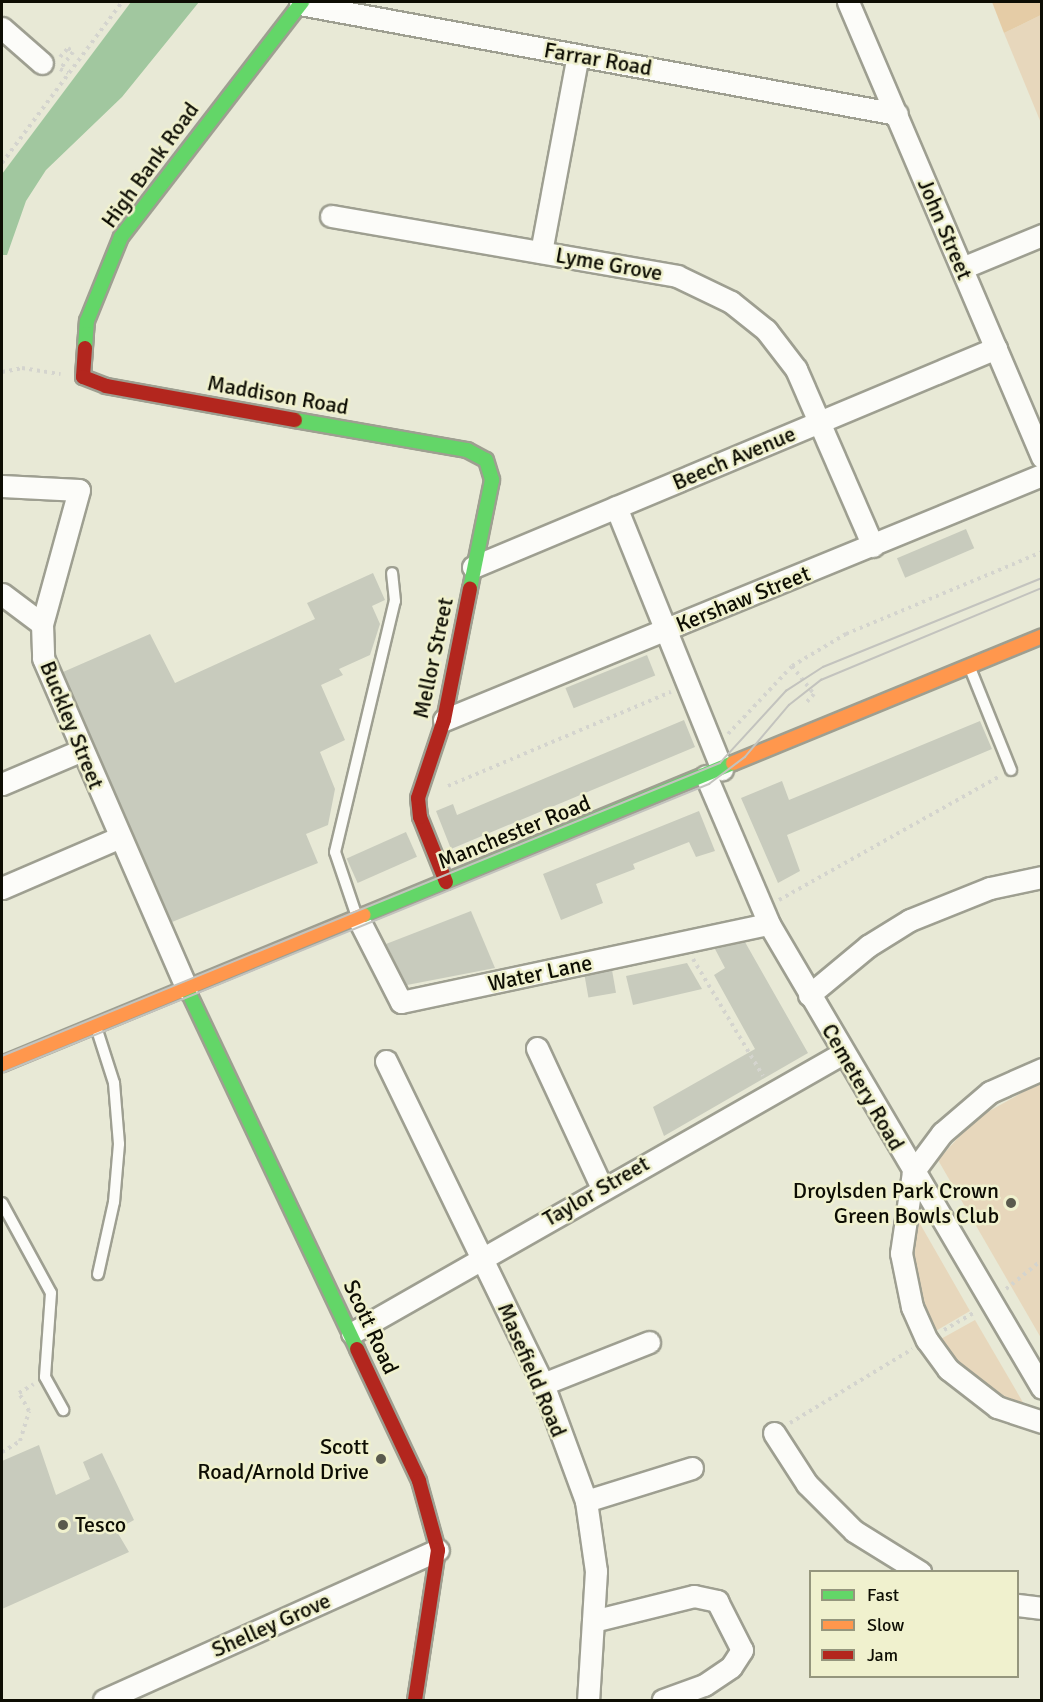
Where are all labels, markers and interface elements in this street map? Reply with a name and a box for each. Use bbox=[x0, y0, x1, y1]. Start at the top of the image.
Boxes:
street label: Farrar Road bbox=[542, 37, 654, 81]
street label: High Bank Road bbox=[96, 97, 204, 233]
street label: John Street bbox=[912, 174, 978, 284]
street label: Lyme Grove bbox=[554, 242, 664, 286]
street label: Maddison Road bbox=[205, 370, 351, 420]
street label: Beech Avenue bbox=[668, 420, 800, 496]
street label: Kershaw Street bbox=[672, 560, 814, 638]
street label: Mellor Street bbox=[407, 595, 459, 721]
street label: Buckley Street bbox=[34, 657, 110, 793]
street label: Manchester Road bbox=[434, 789, 594, 875]
street label: Water Lane bbox=[486, 949, 594, 997]
street label: Cemetery Road bbox=[816, 1019, 910, 1155]
street label: Taylor Street bbox=[538, 1150, 654, 1232]
place label: Droylsden Park Crown Green Bowls Club bbox=[793, 1177, 999, 1228]
marker: Droylsden Park Crown Green Bowls Club bbox=[1004, 1196, 1018, 1210]
street label: Scott Road bbox=[338, 1276, 404, 1378]
street label: Masefield Road bbox=[492, 1299, 572, 1441]
place label: Scott Road/Arnold Drive bbox=[197, 1433, 369, 1484]
marker: Scott Road/Arnold Drive bbox=[374, 1452, 388, 1466]
place label: Tesco bbox=[75, 1512, 126, 1538]
marker: Tesco bbox=[56, 1518, 70, 1532]
legend bbox=[809, 1570, 1019, 1678]
text: Fast bbox=[867, 1584, 899, 1606]
street label: Shelley Grove bbox=[207, 1587, 335, 1663]
text: Slow bbox=[867, 1614, 904, 1636]
text: Jam bbox=[867, 1644, 898, 1666]

